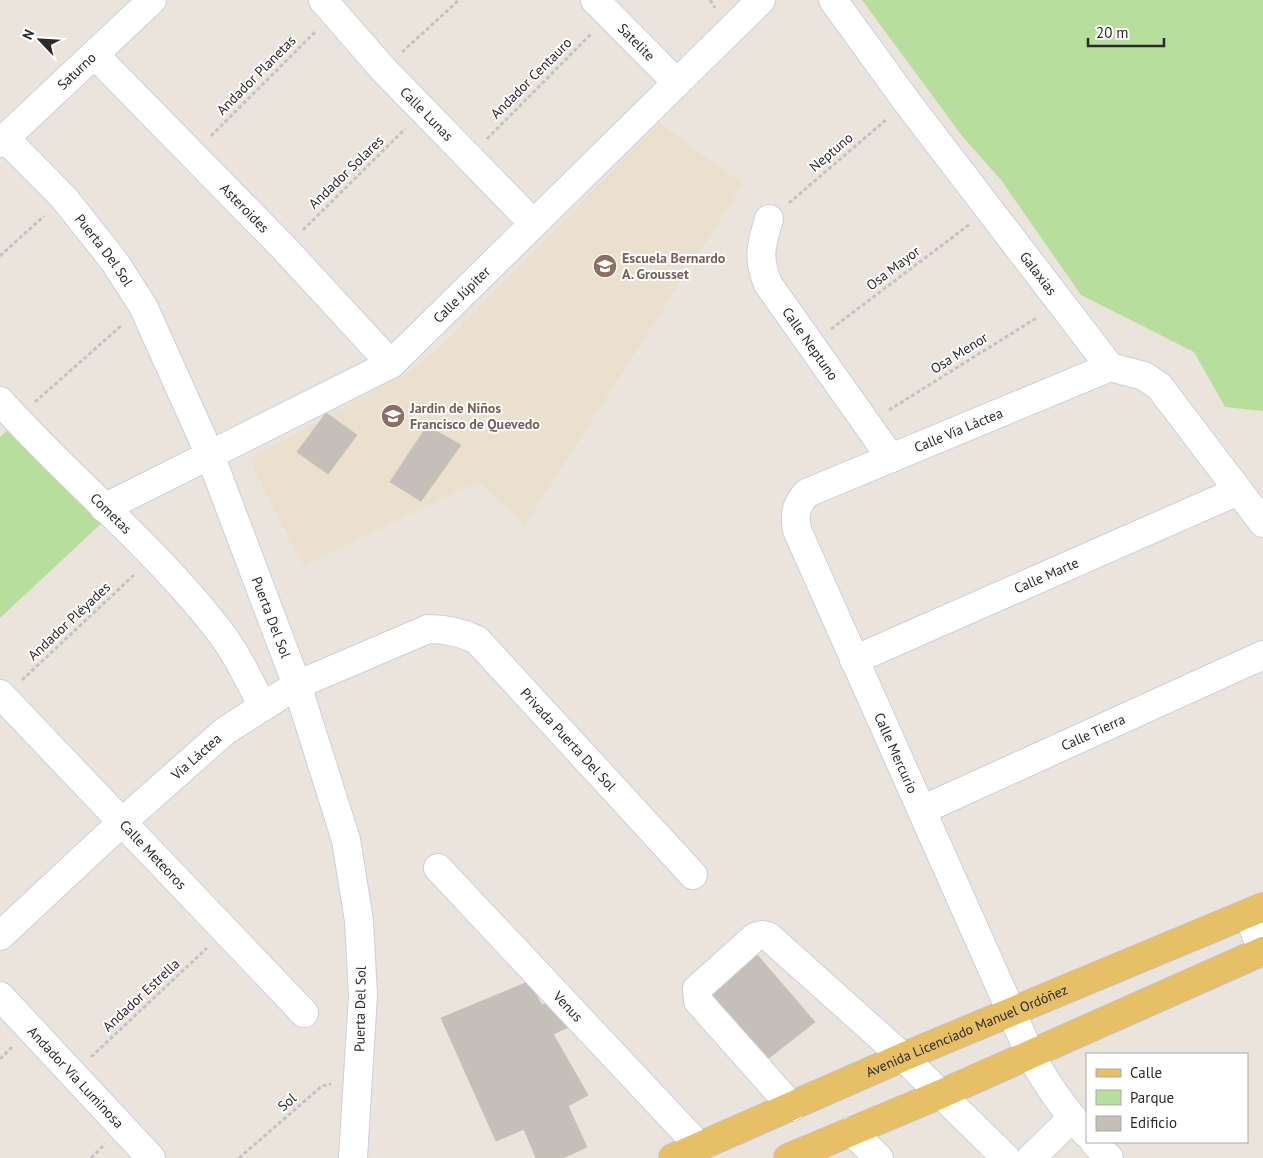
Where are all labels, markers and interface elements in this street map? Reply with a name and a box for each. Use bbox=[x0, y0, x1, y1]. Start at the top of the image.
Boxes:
north arrow bbox=[15, 15, 65, 65]
scale bar bbox=[1088, 15, 1164, 47]
street label: Satelite bbox=[614, 19, 659, 65]
text: 20 m bbox=[1096, 23, 1129, 42]
text: N bbox=[18, 27, 38, 42]
street label: Andador Planetas bbox=[212, 31, 300, 119]
street label: Andador Centauro bbox=[487, 34, 575, 122]
street label: Saturno bbox=[53, 49, 100, 94]
street label: Calle Lunas bbox=[396, 83, 457, 145]
street label: Neptuno bbox=[805, 129, 857, 175]
street label: Andador Solares bbox=[305, 132, 387, 212]
street label: Asteroides bbox=[216, 179, 273, 237]
street label: Puerta Del Sol bbox=[71, 210, 137, 290]
street label: Osa Mayor bbox=[863, 242, 924, 294]
street label: Galaxias bbox=[1016, 248, 1061, 299]
place label: Escuela Bernardo A. Grousset bbox=[622, 249, 726, 283]
school or university icon: Escuela Bernardo A. Grousset bbox=[592, 253, 618, 279]
street label: Calle Júpiter bbox=[429, 262, 494, 327]
street label: Calle Neptuno bbox=[778, 304, 842, 384]
street label: Osa Menor bbox=[927, 328, 991, 378]
place label: Jardin de Niños Francisco de Quevedo bbox=[409, 399, 540, 433]
school or university icon: Jardin de Niños Francisco de Quevedo bbox=[380, 403, 406, 429]
street label: Calle Vía Láctea bbox=[911, 404, 1005, 456]
street label: Cometas bbox=[87, 489, 136, 538]
street label: Calle Marte bbox=[1011, 553, 1081, 597]
street label: Puerta Del Sol bbox=[248, 574, 295, 661]
street label: Andador Pléyades bbox=[24, 578, 114, 664]
street label: Privada Puerta Del Sol bbox=[516, 684, 620, 795]
street label: Calle Mercurio bbox=[870, 710, 922, 796]
street label: Calle Tierra bbox=[1058, 710, 1128, 755]
street label: Vía Láctea bbox=[167, 729, 225, 784]
street label: Calle Meteoros bbox=[116, 816, 191, 893]
street label: Andador Estrella bbox=[99, 955, 183, 1035]
street label: Puerta Del Sol bbox=[350, 966, 370, 1052]
street label: Avenida Licenciado Manuel Ordóñez bbox=[863, 980, 1070, 1081]
street label: Venus bbox=[549, 987, 587, 1026]
street label: Andador Vía Luminosa bbox=[24, 1022, 128, 1132]
legend bbox=[1086, 1053, 1248, 1143]
text: Calle bbox=[1130, 1063, 1162, 1082]
text: Parque bbox=[1130, 1088, 1174, 1107]
street label: Sol bbox=[274, 1089, 300, 1115]
text: Edificio bbox=[1130, 1113, 1177, 1132]

